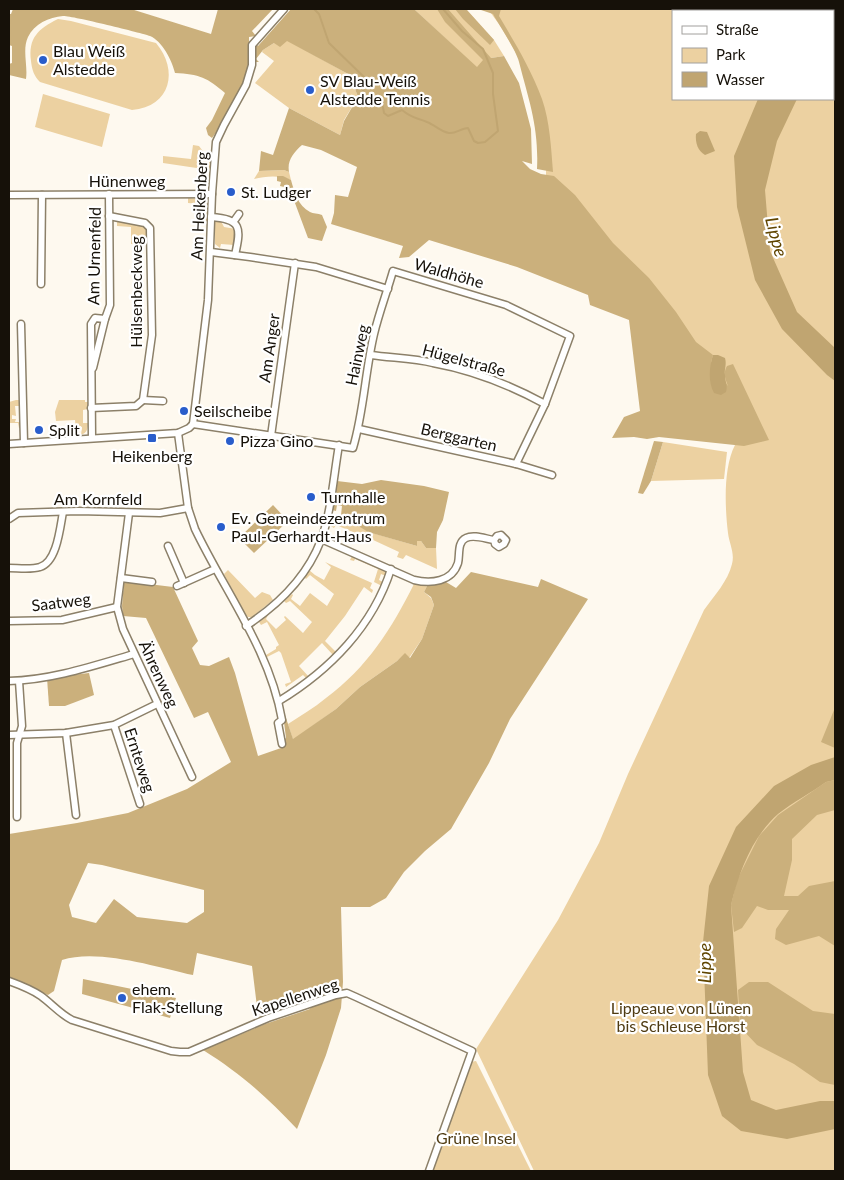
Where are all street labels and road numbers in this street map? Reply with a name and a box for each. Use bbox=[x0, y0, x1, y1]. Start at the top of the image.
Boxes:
street label: Am Heikenberg bbox=[186, 151, 211, 261]
street label: Hünenweg bbox=[89, 171, 165, 190]
street label: Am Urnenfeld bbox=[83, 207, 104, 305]
street label: Hülsenbeckweg bbox=[126, 236, 145, 348]
street label: Waldhöhe bbox=[412, 254, 486, 292]
street label: Am Anger bbox=[254, 312, 283, 384]
street label: Hainweg bbox=[341, 323, 372, 387]
street label: Hügelstraße bbox=[420, 339, 508, 380]
street label: Berggarten bbox=[419, 419, 499, 455]
street label: Am Kornfeld bbox=[54, 489, 142, 508]
street label: Saatweg bbox=[30, 588, 92, 615]
street label: Ährenweg bbox=[136, 637, 183, 710]
street label: Ernteweg bbox=[121, 725, 160, 795]
street label: Kapellenweg bbox=[249, 974, 341, 1019]

